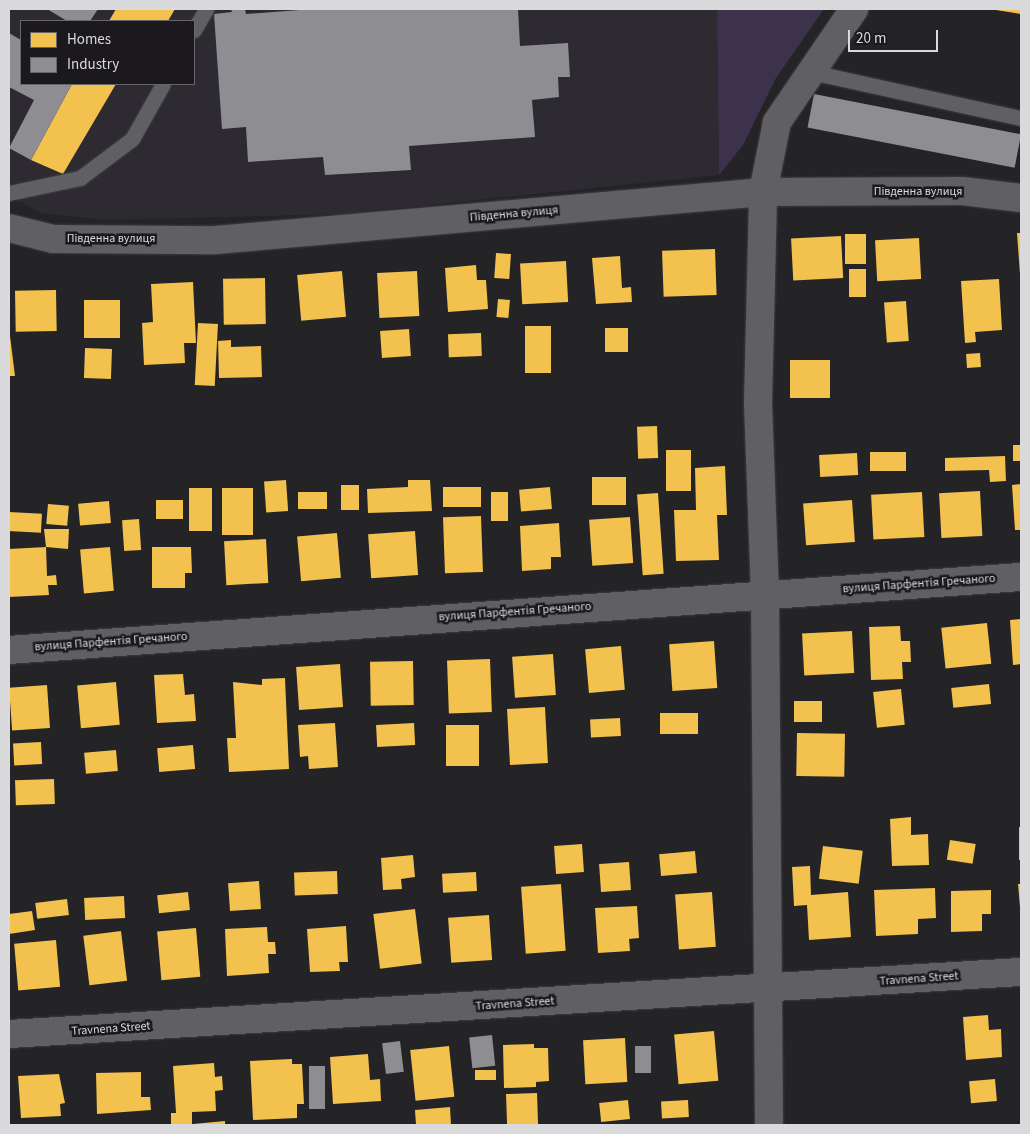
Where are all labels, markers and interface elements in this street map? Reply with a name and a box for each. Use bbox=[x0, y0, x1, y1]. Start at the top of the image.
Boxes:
legend bbox=[20, 20, 195, 85]
scale bar bbox=[850, 20, 940, 52]
text: 20 m bbox=[856, 28, 886, 49]
text: Homes bbox=[67, 29, 111, 50]
text: Industry bbox=[67, 54, 119, 75]
street label: Південна вулиця bbox=[874, 185, 962, 199]
street label: Південна вулиця bbox=[469, 203, 559, 225]
street label: Південна вулиця bbox=[67, 232, 155, 246]
street label: вулиця Парфентія Гречаного bbox=[842, 571, 996, 597]
street label: вулиця Парфентія Гречаного bbox=[438, 599, 592, 625]
street label: вулиця Парфентія Гречаного bbox=[34, 629, 188, 655]
street label: Travnena Street bbox=[879, 969, 959, 989]
street label: Travnena Street bbox=[475, 994, 555, 1014]
street label: Travnena Street bbox=[71, 1019, 151, 1039]

